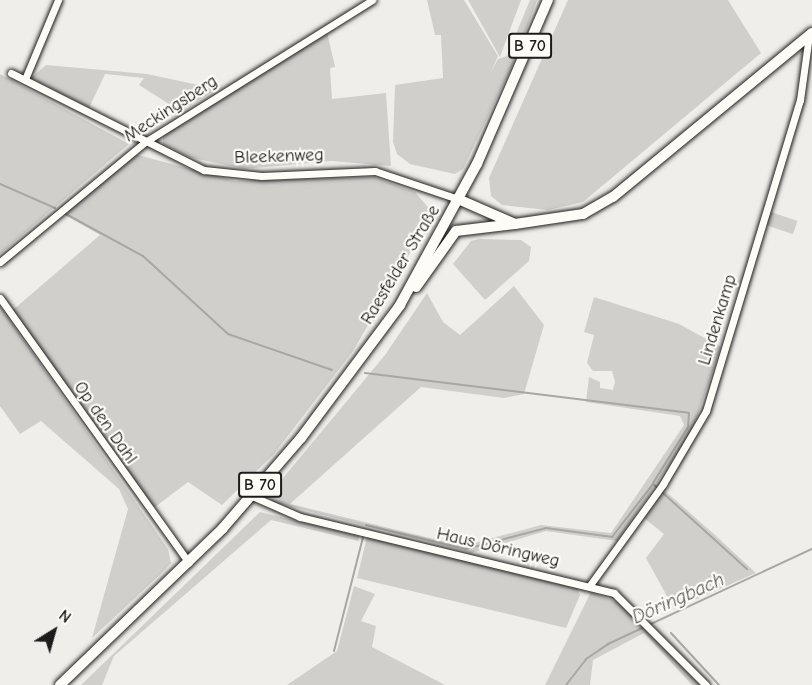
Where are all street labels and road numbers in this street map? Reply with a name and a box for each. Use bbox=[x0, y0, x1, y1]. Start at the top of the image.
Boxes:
road number: B 70 bbox=[508, 33, 552, 59]
street label: Meckingsberg bbox=[120, 71, 222, 147]
street label: Bleekenweg bbox=[234, 145, 324, 169]
street label: Raesfelder Straße bbox=[357, 201, 445, 329]
street label: Lindenkamp bbox=[694, 272, 742, 368]
street label: Op den Dahl bbox=[69, 378, 141, 468]
road number: B 70 bbox=[238, 472, 282, 498]
street label: Haus Döringweg bbox=[434, 523, 562, 573]

